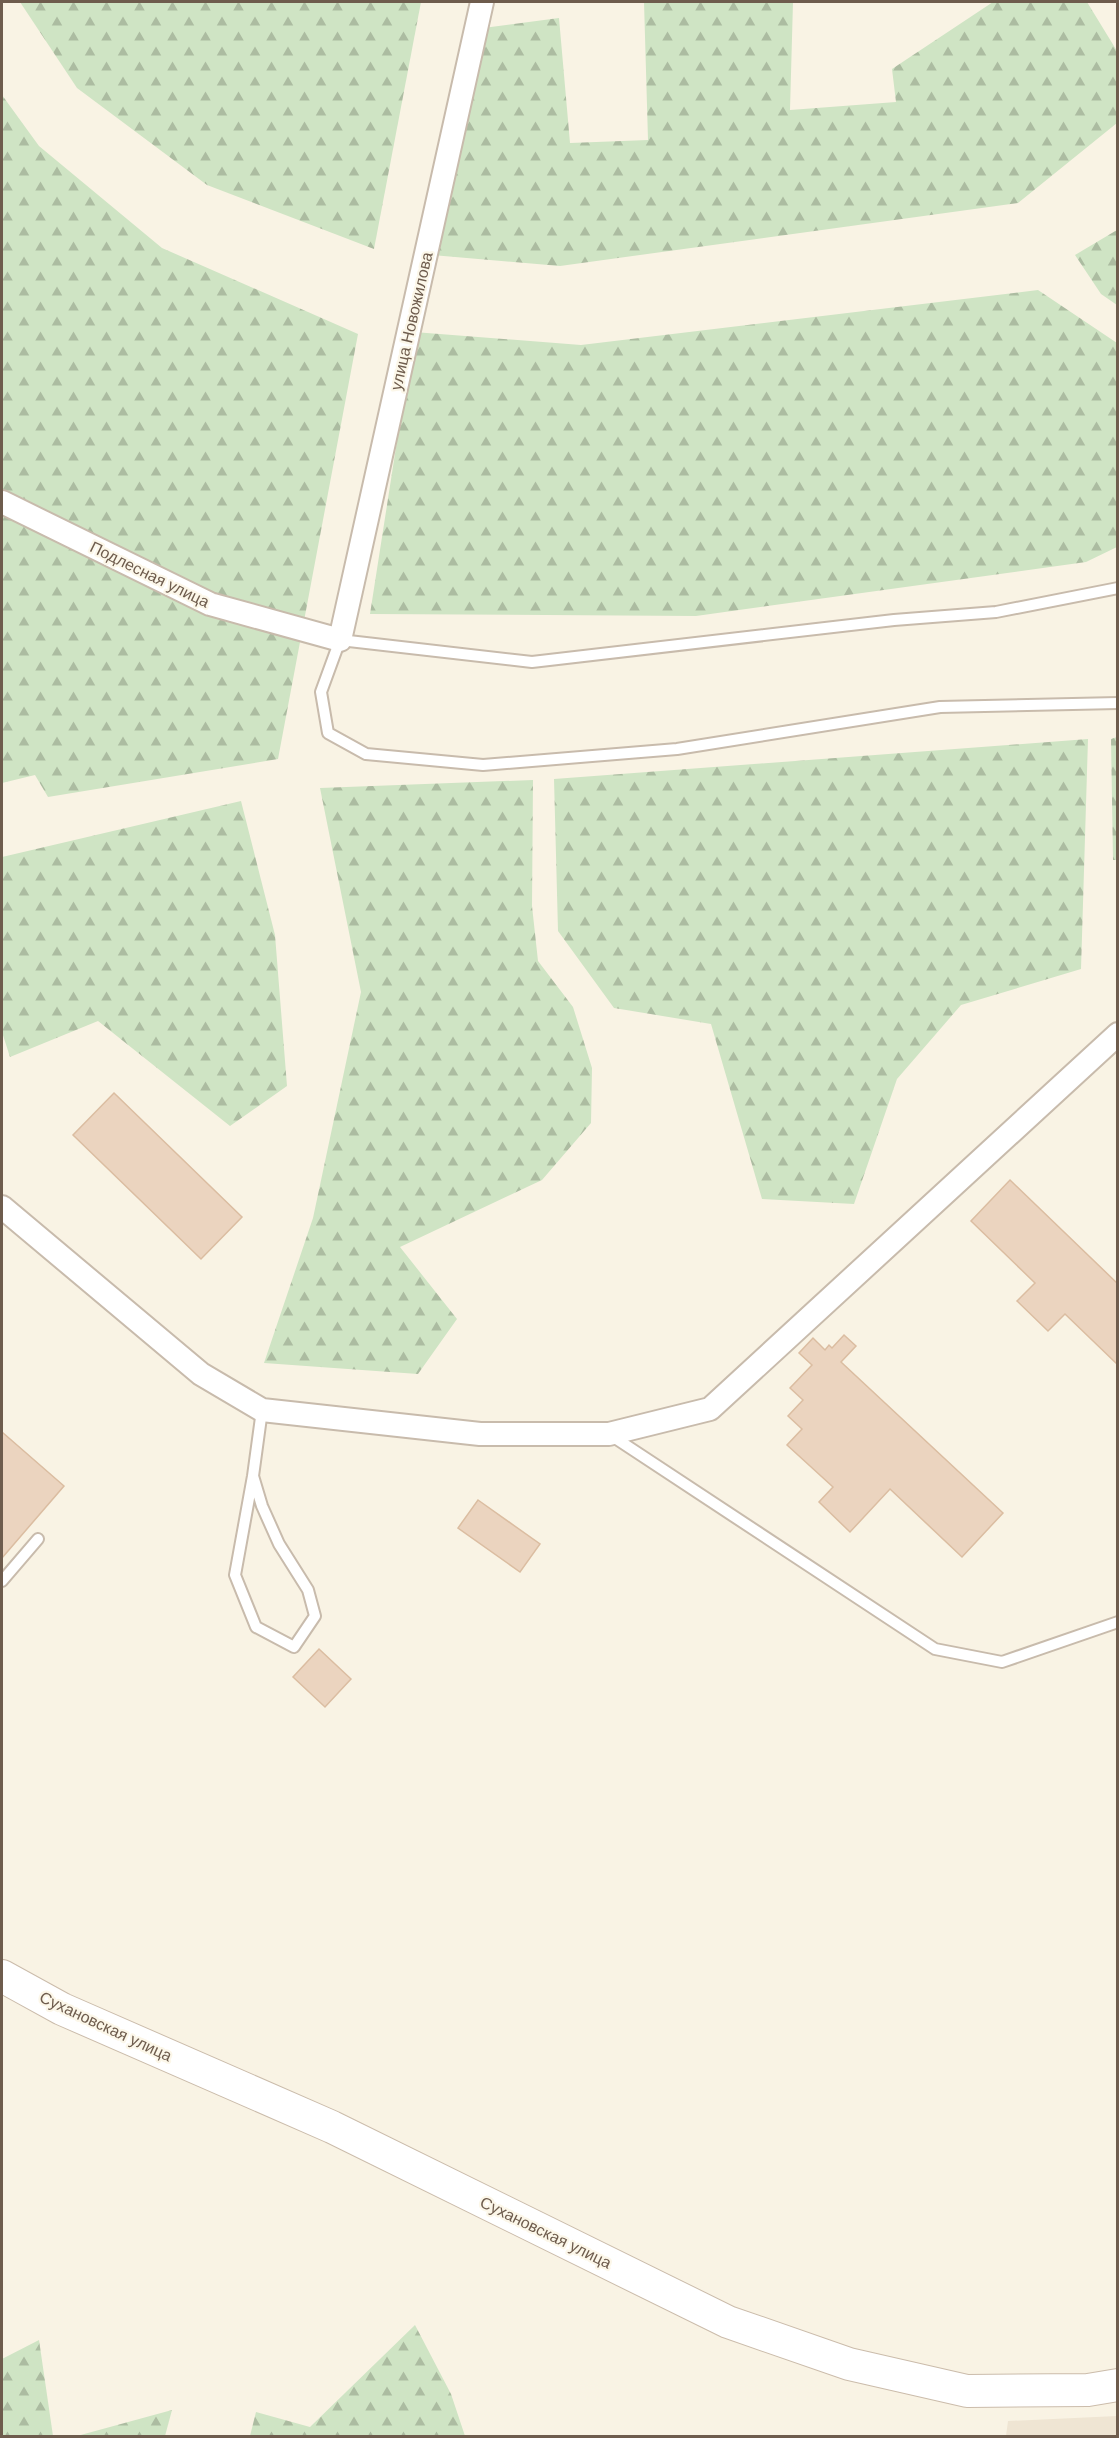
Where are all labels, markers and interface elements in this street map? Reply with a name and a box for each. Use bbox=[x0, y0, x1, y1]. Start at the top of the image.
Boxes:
street label: улица Новожилова bbox=[387, 250, 436, 392]
street label: Подлесная улица bbox=[87, 538, 212, 611]
street label: Сухановская улица bbox=[37, 1988, 175, 2065]
street label: Сухановская улица bbox=[477, 2193, 614, 2272]

